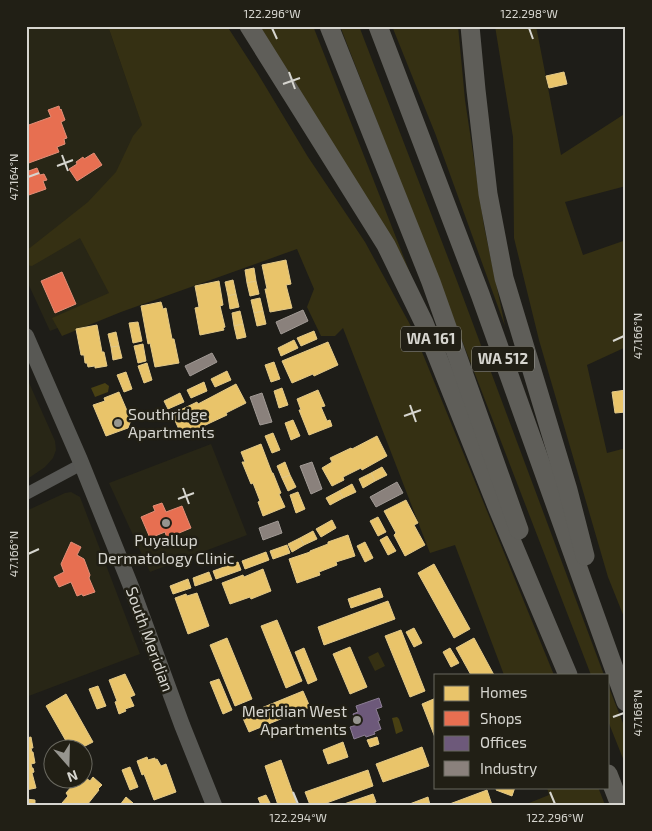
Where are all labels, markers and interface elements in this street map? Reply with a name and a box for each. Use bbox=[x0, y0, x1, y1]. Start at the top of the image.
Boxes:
text: 122.296°W bbox=[243, 6, 301, 20]
text: 122.298°W bbox=[500, 6, 558, 20]
text: 47.164°N bbox=[6, 153, 20, 201]
text: 47.166°N bbox=[630, 313, 644, 359]
road number: WA 161 bbox=[401, 326, 461, 352]
road number: WA 512 bbox=[472, 346, 534, 372]
place label: Southridge Apartments bbox=[128, 404, 215, 441]
marker: Southridge Apartments bbox=[112, 417, 124, 429]
marker: Puyallup Dermatology Clinic bbox=[160, 517, 172, 529]
place label: Puyallup Dermatology Clinic bbox=[98, 530, 235, 567]
text: 47.166°N bbox=[6, 531, 20, 577]
street label: South Meridian bbox=[123, 584, 178, 694]
legend bbox=[434, 674, 610, 788]
text: Homes bbox=[480, 683, 527, 701]
text: 47.168°N bbox=[630, 690, 644, 736]
place label: Meridian West Apartments bbox=[242, 701, 347, 738]
text: Shops bbox=[480, 709, 522, 727]
marker: Meridian West Apartments bbox=[351, 714, 363, 726]
text: Offices bbox=[480, 733, 527, 751]
north arrow bbox=[42, 738, 92, 788]
text: Industry bbox=[480, 759, 537, 777]
text: N bbox=[65, 767, 80, 786]
text: 122.294°W bbox=[269, 810, 327, 824]
text: 122.296°W bbox=[526, 810, 584, 824]

